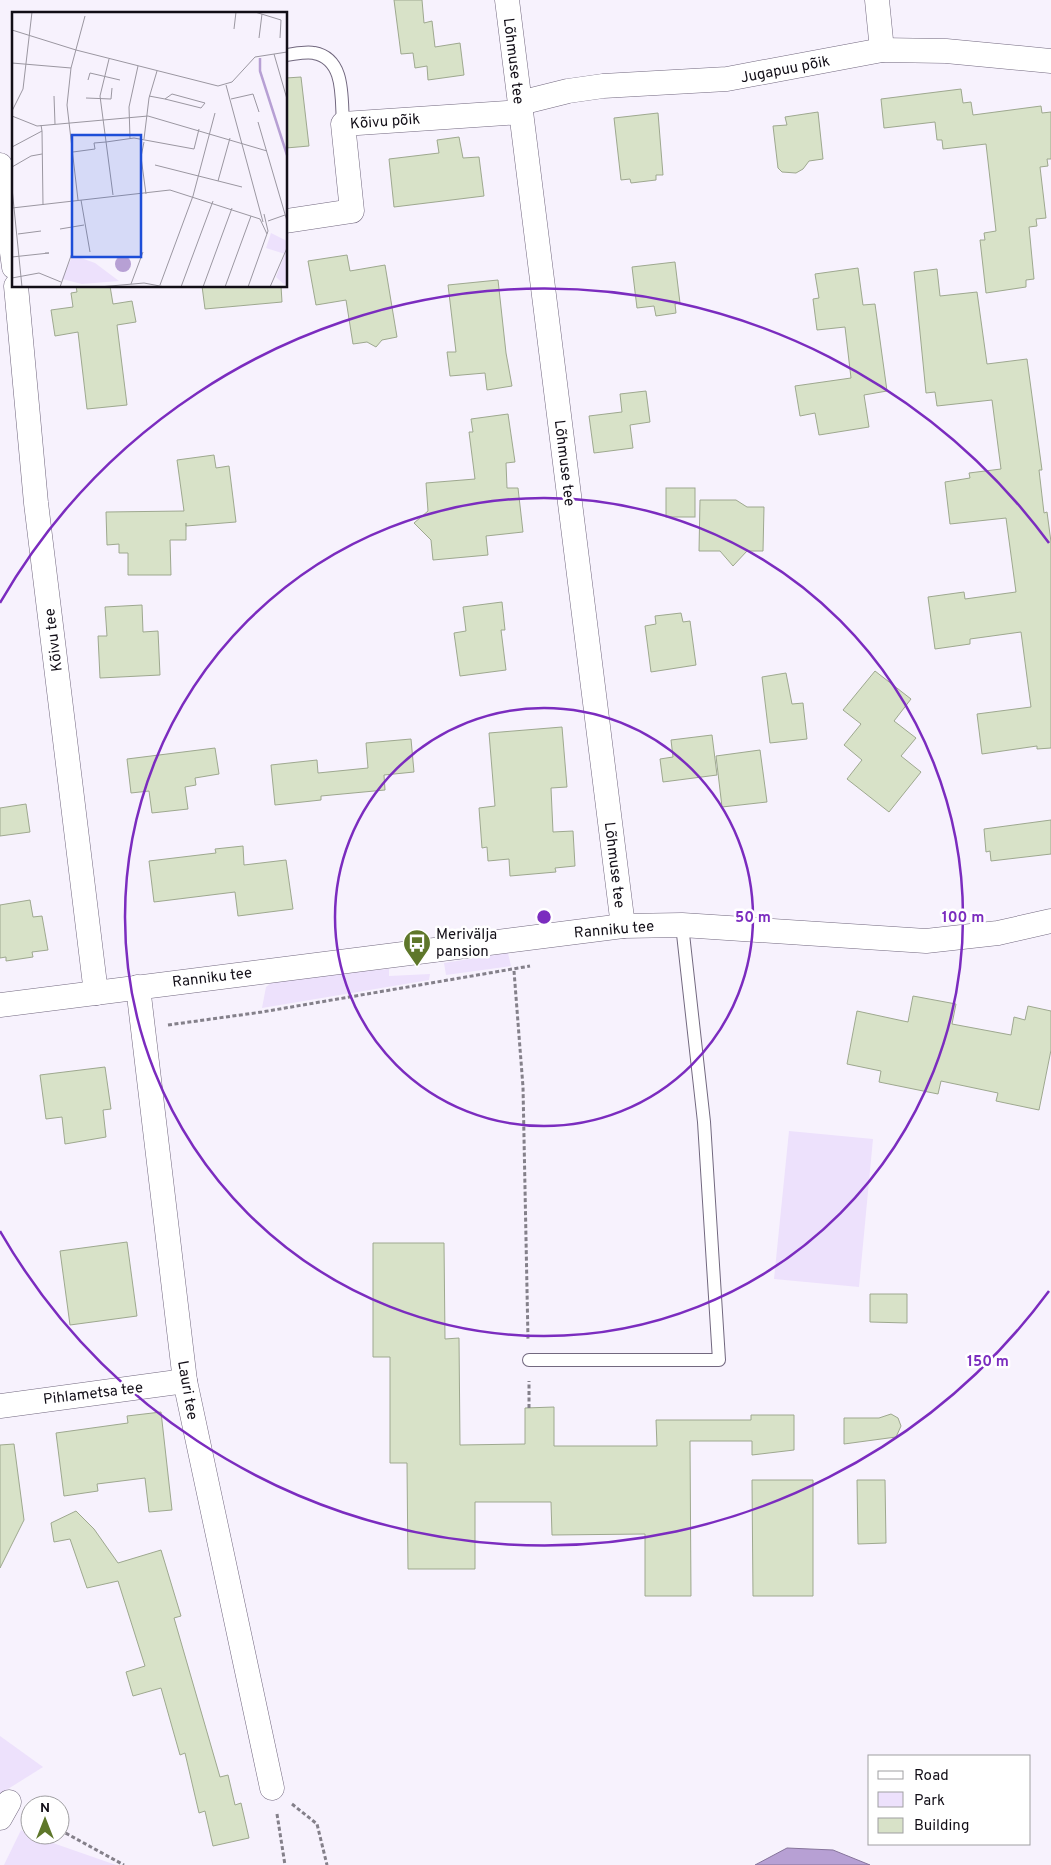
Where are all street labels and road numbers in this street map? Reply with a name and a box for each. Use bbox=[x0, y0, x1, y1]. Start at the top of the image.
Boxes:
street label: Lõhmuse tee bbox=[498, 17, 527, 106]
street label: Jugapuu põik bbox=[739, 52, 832, 88]
street label: Kõivu põik bbox=[349, 111, 421, 134]
street label: Lõhmuse tee bbox=[549, 419, 578, 508]
street label: Kõivu tee bbox=[41, 607, 68, 673]
street label: Lõhmuse tee bbox=[599, 821, 628, 910]
street label: Ranniku tee bbox=[573, 918, 655, 943]
street label: Ranniku tee bbox=[171, 964, 253, 993]
street label: Lauri tee bbox=[172, 1359, 201, 1421]
street label: Pihlametsa tee bbox=[42, 1379, 144, 1410]

